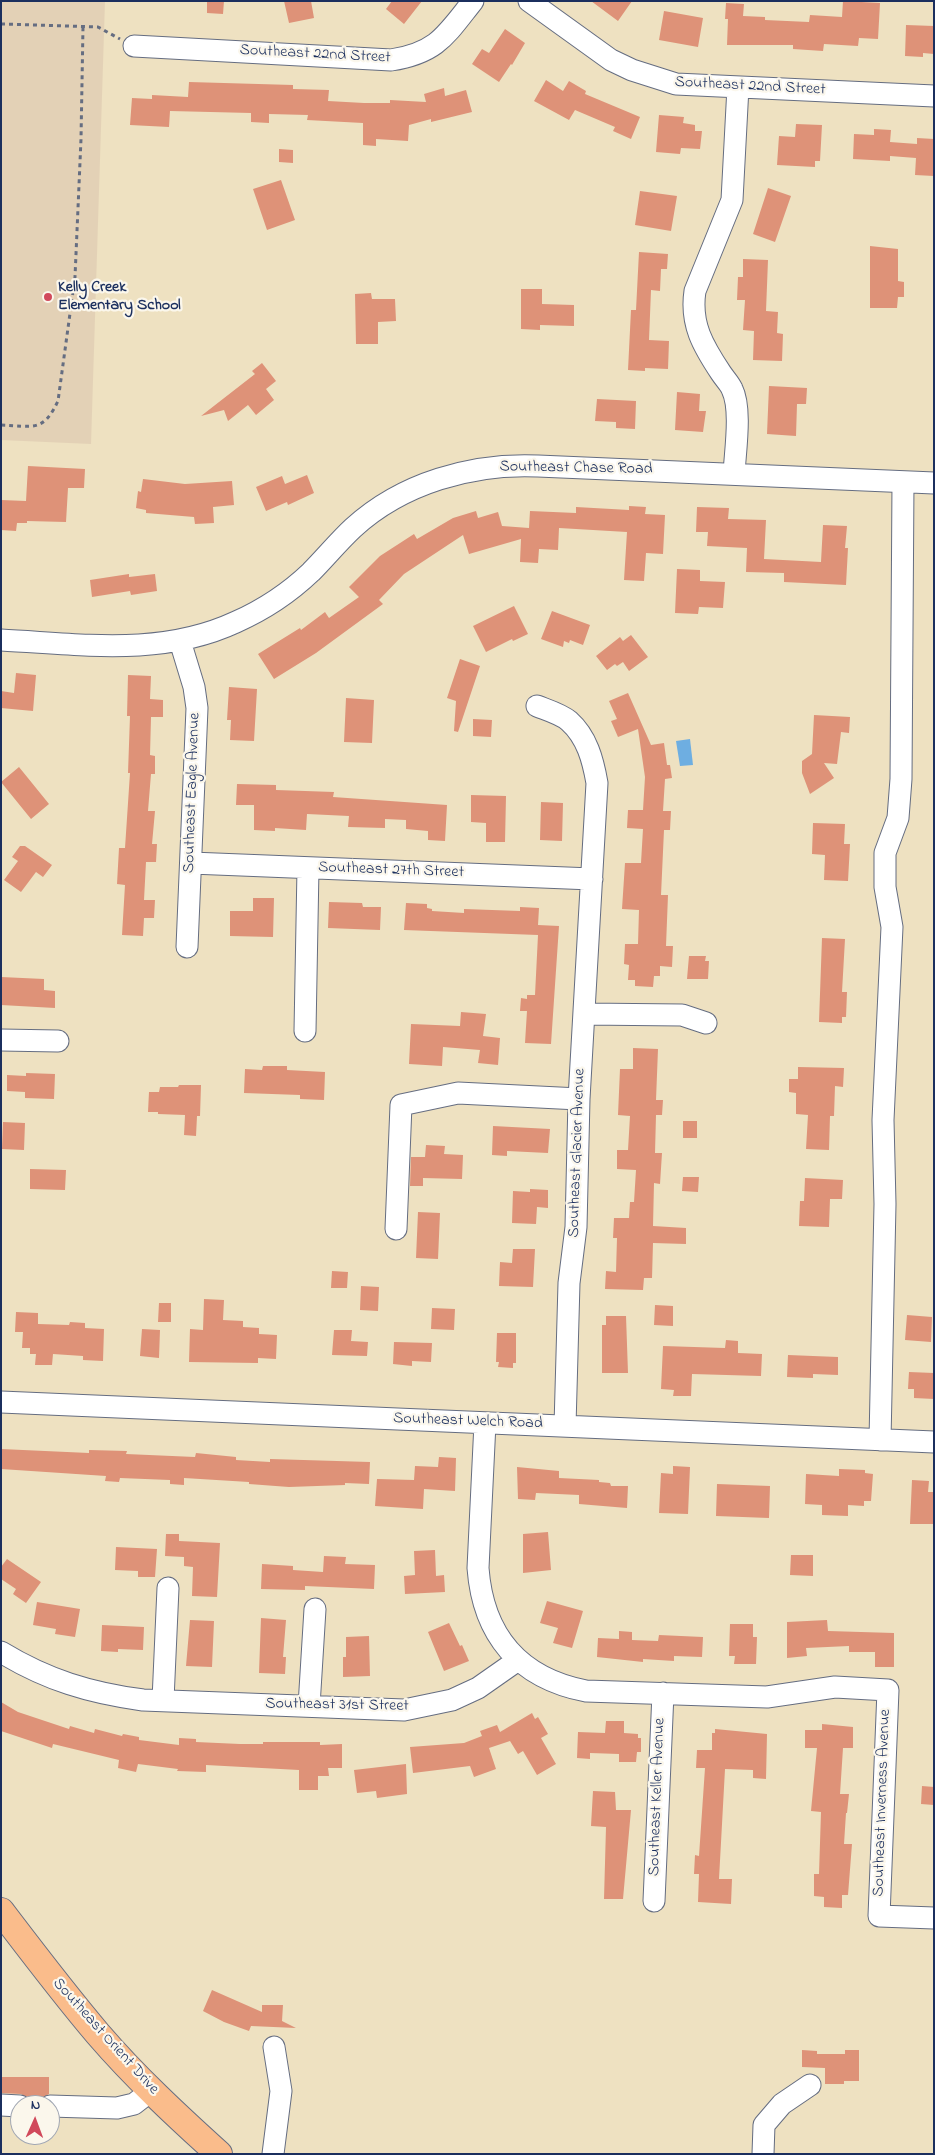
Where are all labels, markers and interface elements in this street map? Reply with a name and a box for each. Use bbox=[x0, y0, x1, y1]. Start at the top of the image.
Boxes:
street label: Southeast 22nd Street bbox=[239, 41, 391, 69]
street label: Southeast 22nd Street bbox=[674, 73, 826, 101]
place label: Kelly Creek Elementary School bbox=[58, 278, 181, 316]
marker: Kelly Creek Elementary School bbox=[42, 291, 54, 303]
street label: Southeast Chase Road bbox=[499, 458, 653, 480]
street label: Southeast Eagle Avenue bbox=[181, 712, 205, 874]
street label: Southeast 27th Street bbox=[318, 859, 464, 883]
street label: Southeast Glacier Avenue bbox=[565, 1068, 591, 1238]
street label: Southeast Welch Road bbox=[393, 1410, 543, 1434]
street label: Southeast 31st Street bbox=[265, 1695, 409, 1717]
street label: Southeast Inverness Avenue bbox=[870, 1709, 896, 1897]
street label: Southeast Keller Avenue bbox=[646, 1718, 670, 1876]
street label: Southeast Orient Drive bbox=[48, 1975, 162, 2099]
north arrow bbox=[10, 2095, 60, 2145]
text: N bbox=[30, 2095, 41, 2116]

